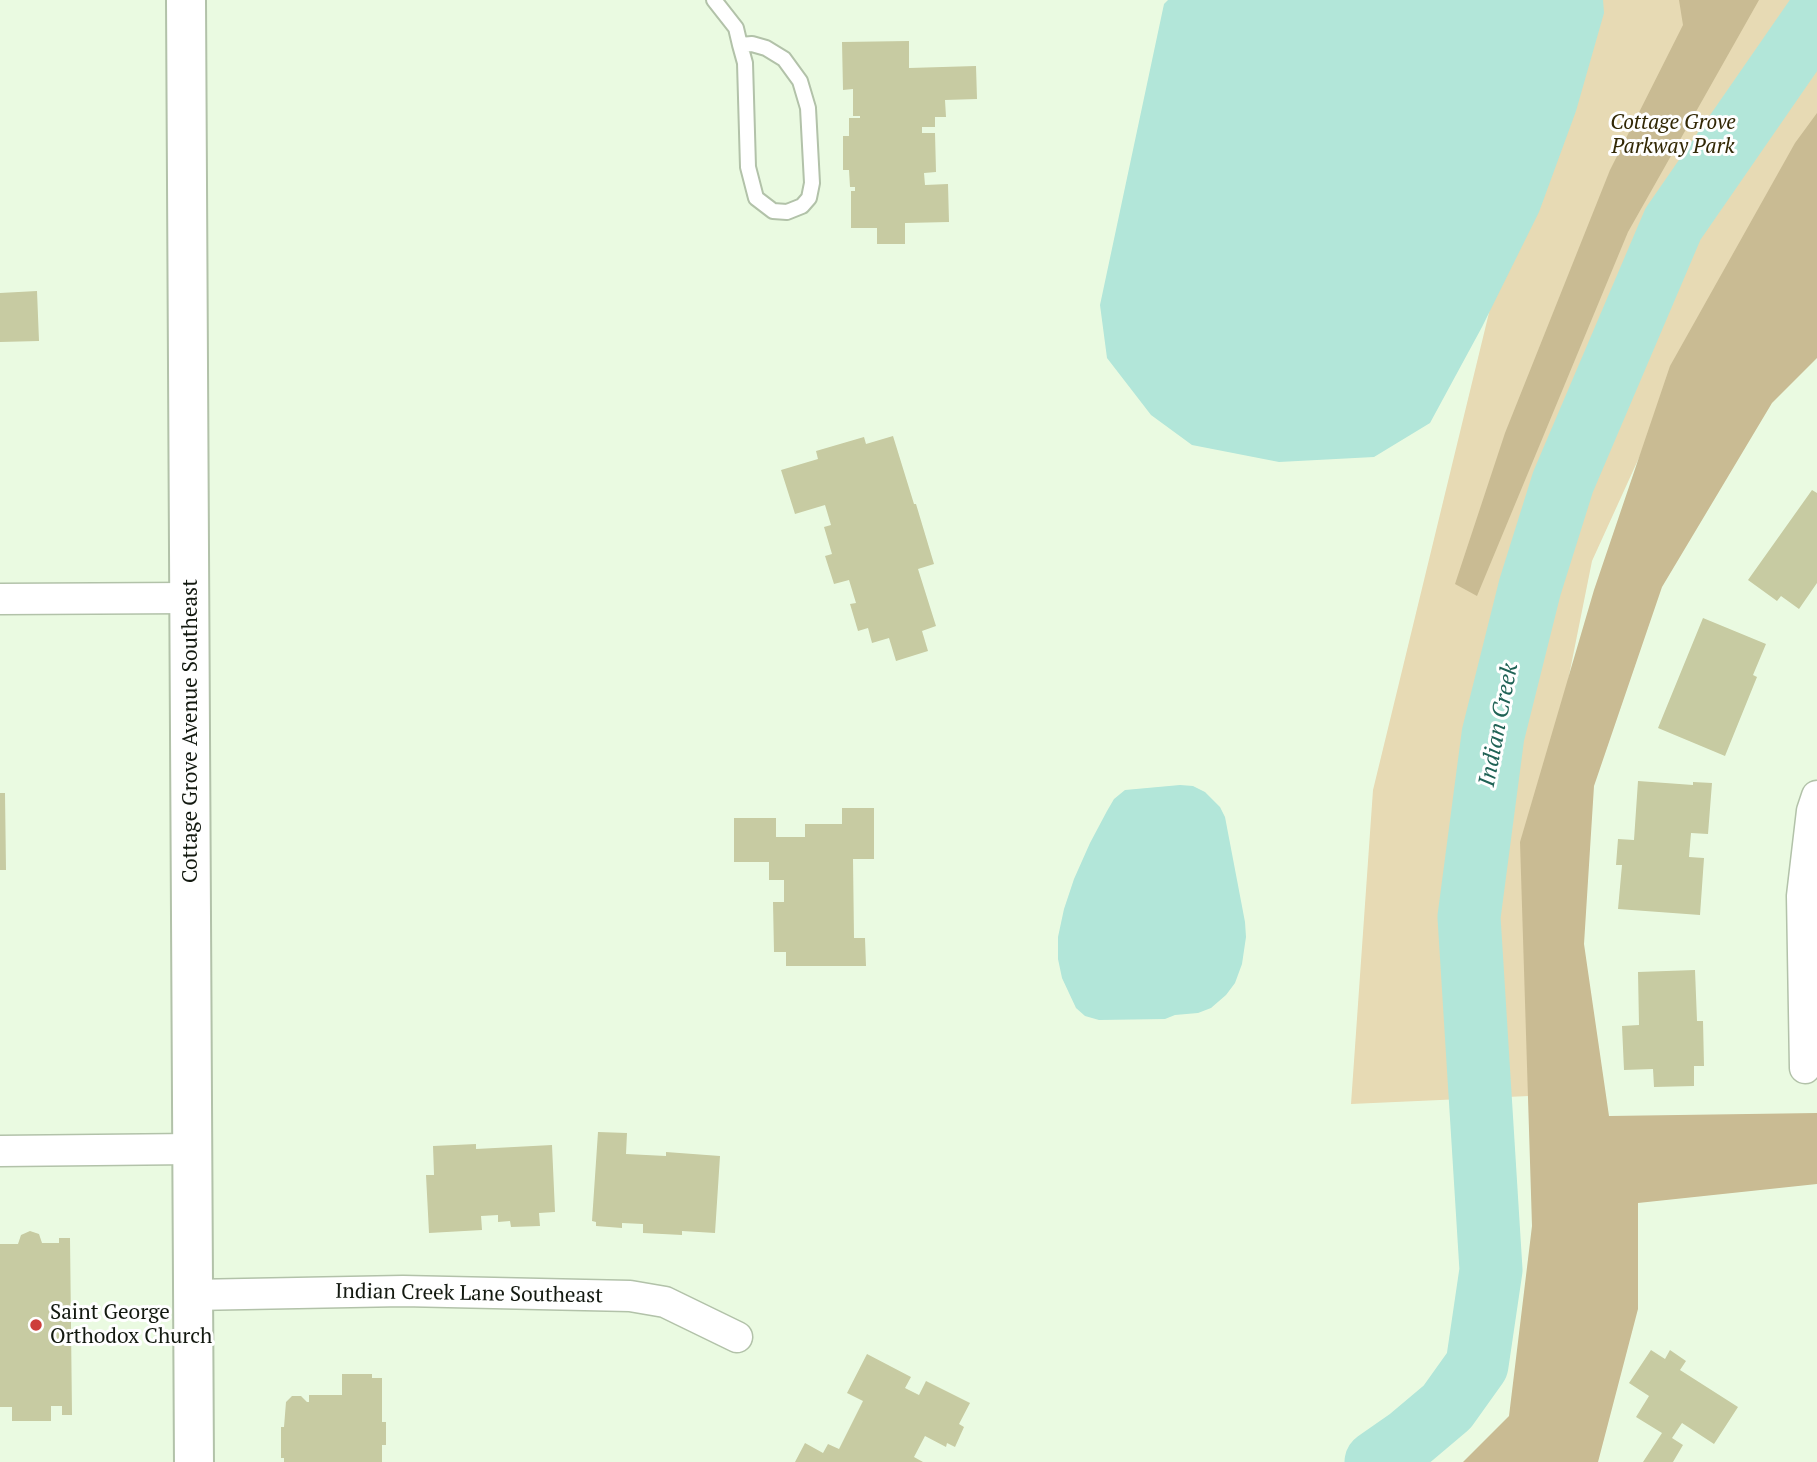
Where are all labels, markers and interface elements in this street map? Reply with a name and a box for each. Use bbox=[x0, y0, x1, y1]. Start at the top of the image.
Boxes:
park label: Cottage Grove Parkway Park bbox=[1610, 110, 1736, 160]
street label: Cottage Grove Avenue Southeast bbox=[178, 579, 204, 883]
water label: Indian Creek bbox=[1474, 661, 1524, 789]
street label: Indian Creek Lane Southeast bbox=[335, 1279, 603, 1309]
place label: Saint George Orthodox Church bbox=[50, 1300, 212, 1350]
marker: Saint George Orthodox Church bbox=[28, 1317, 44, 1333]

